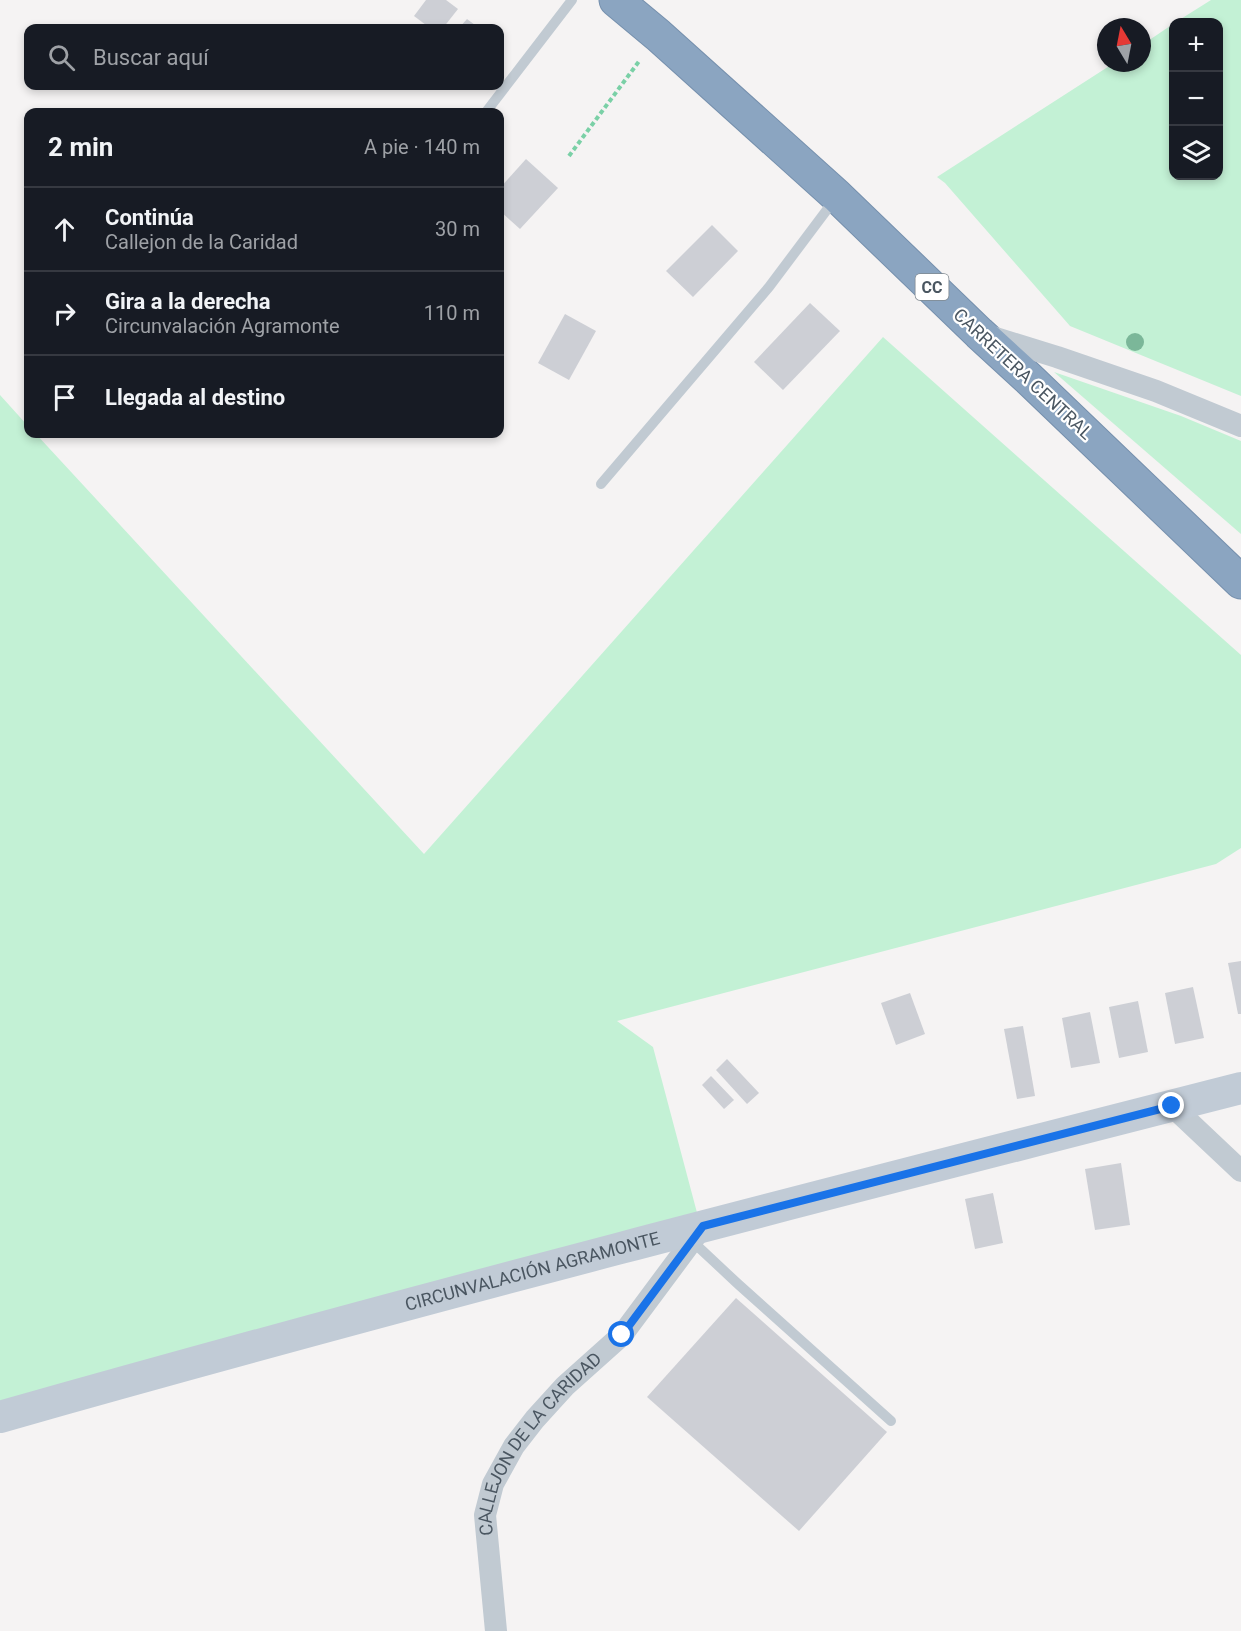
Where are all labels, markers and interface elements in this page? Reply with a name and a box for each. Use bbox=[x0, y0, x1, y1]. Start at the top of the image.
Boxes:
north arrow bbox=[1097, 18, 1151, 72]
map controls bbox=[1169, 18, 1223, 180]
button: + bbox=[1169, 18, 1223, 72]
search box bbox=[24, 24, 504, 90]
icon: search bbox=[45, 41, 78, 74]
text: Buscar aquí bbox=[93, 45, 209, 70]
button: − bbox=[1169, 72, 1223, 126]
button: layers bbox=[1169, 126, 1223, 180]
text: 2 min bbox=[48, 132, 113, 162]
text: A pie · 140 m bbox=[364, 135, 480, 159]
text: Continúa bbox=[105, 205, 194, 230]
icon: ahead bbox=[48, 213, 81, 246]
text: 30 m bbox=[435, 217, 480, 241]
text: Callejon de la Caridad bbox=[105, 230, 298, 254]
road number: CC bbox=[916, 274, 948, 300]
text: Gira a la derecha bbox=[105, 289, 271, 314]
icon: right bbox=[48, 297, 81, 330]
text: 110 m bbox=[424, 301, 480, 325]
street label: CARRETERA CENTRAL bbox=[950, 304, 1097, 444]
text: Circunvalación Agramonte bbox=[105, 314, 340, 338]
icon: arrive bbox=[48, 381, 81, 414]
text: Llegada al destino bbox=[105, 385, 285, 410]
route end bbox=[1158, 1092, 1184, 1118]
street label: CIRCUNVALACIÓN AGRAMONTE bbox=[403, 1227, 662, 1315]
route start bbox=[608, 1321, 634, 1347]
street label: CALLEJON DE LA CARIDAD bbox=[474, 1348, 605, 1536]

